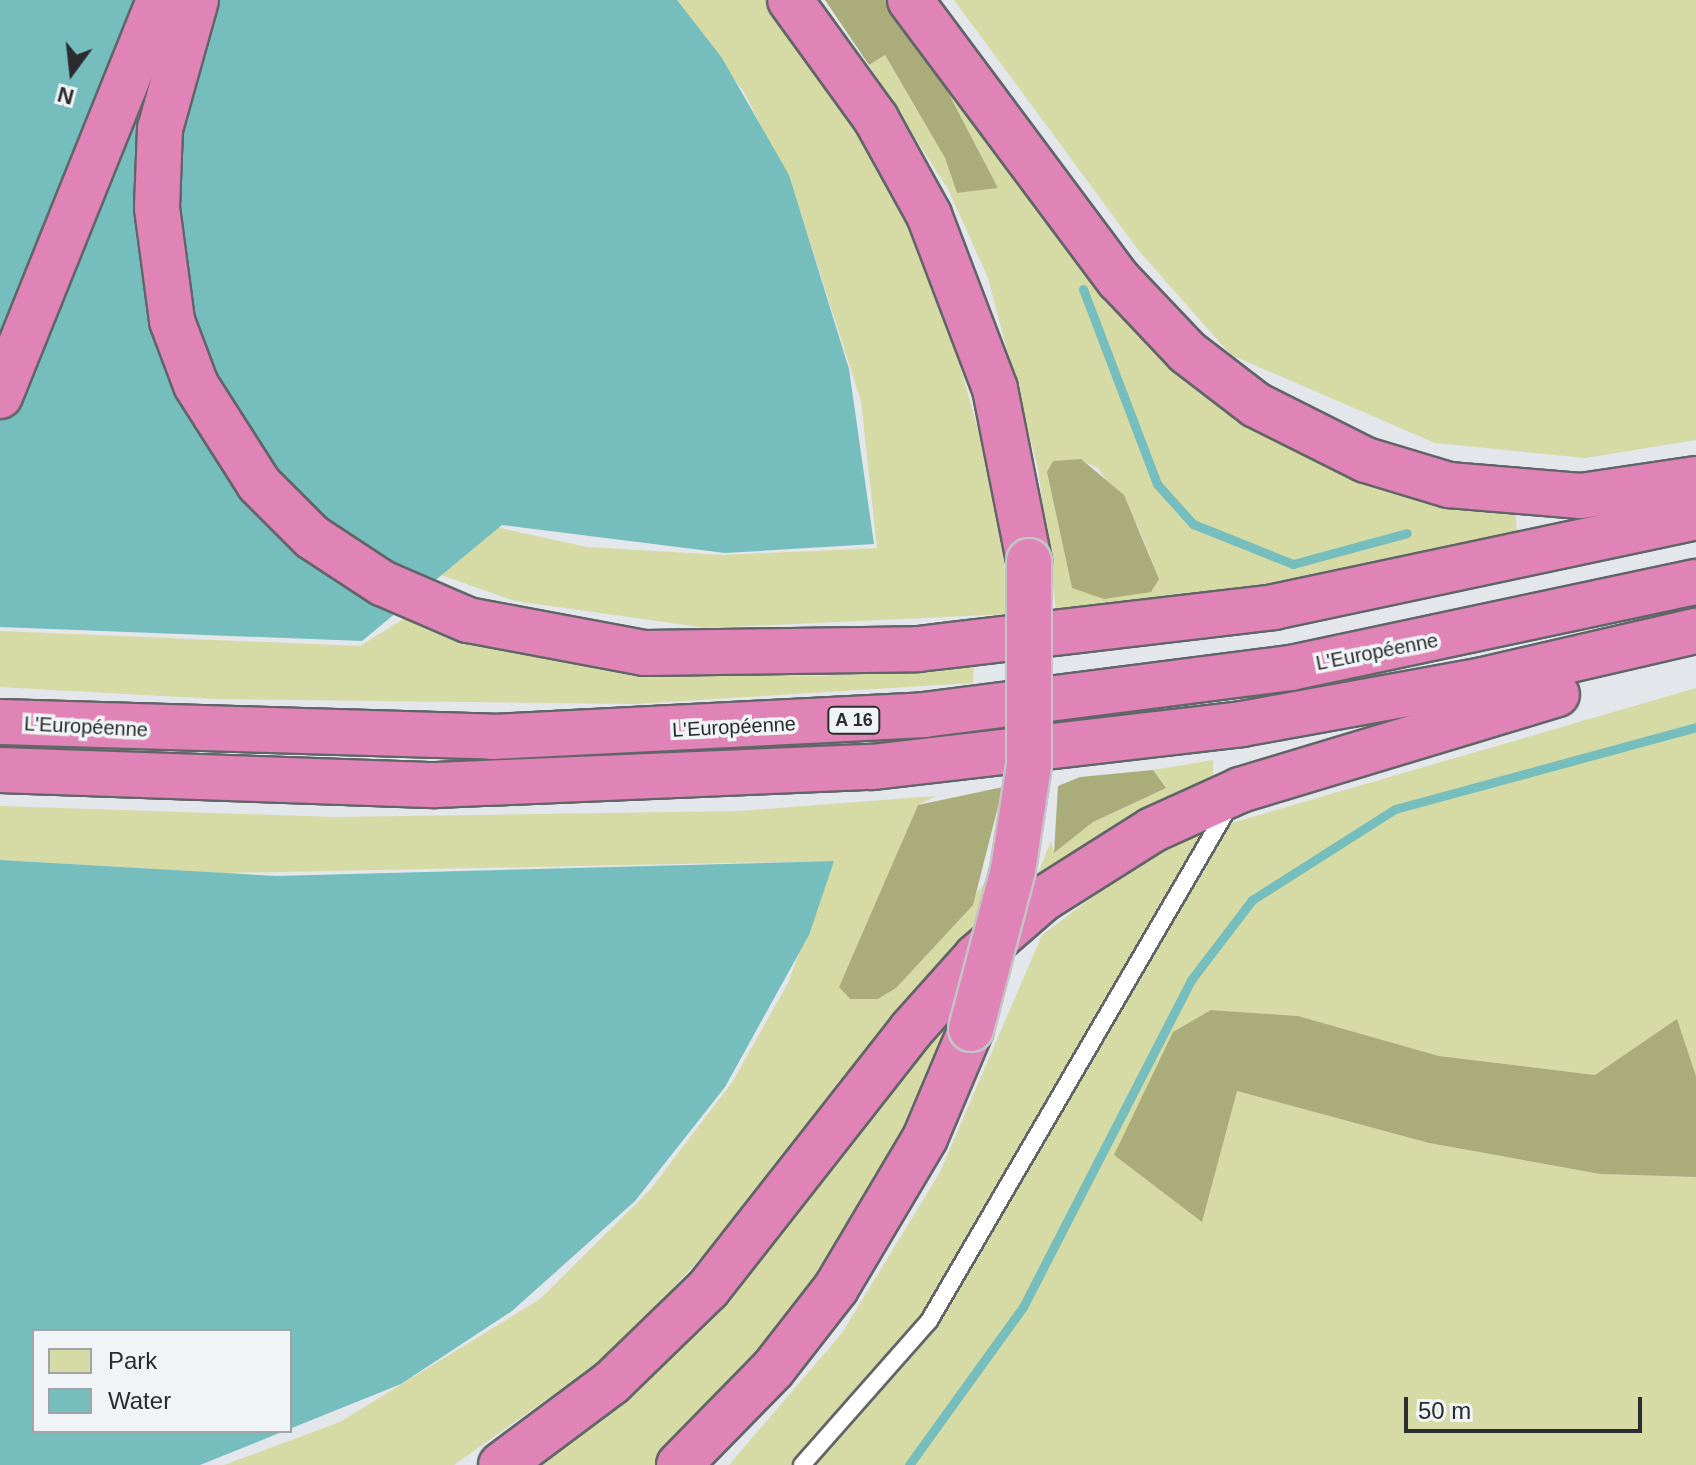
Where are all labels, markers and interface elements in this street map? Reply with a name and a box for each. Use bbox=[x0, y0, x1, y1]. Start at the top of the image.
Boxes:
north arrow bbox=[32, 32, 112, 112]
text: N bbox=[55, 82, 77, 110]
street label: L'Européenne bbox=[1314, 628, 1440, 676]
road number: A 16 bbox=[826, 706, 882, 734]
street label: L'Européenne bbox=[23, 712, 149, 742]
street label: L'Européenne bbox=[671, 712, 797, 742]
legend bbox=[32, 1329, 292, 1433]
text: Park bbox=[108, 1347, 157, 1374]
scale bar bbox=[1408, 1381, 1646, 1431]
text: Water bbox=[108, 1387, 171, 1414]
text: 50 m bbox=[1418, 1397, 1471, 1424]

